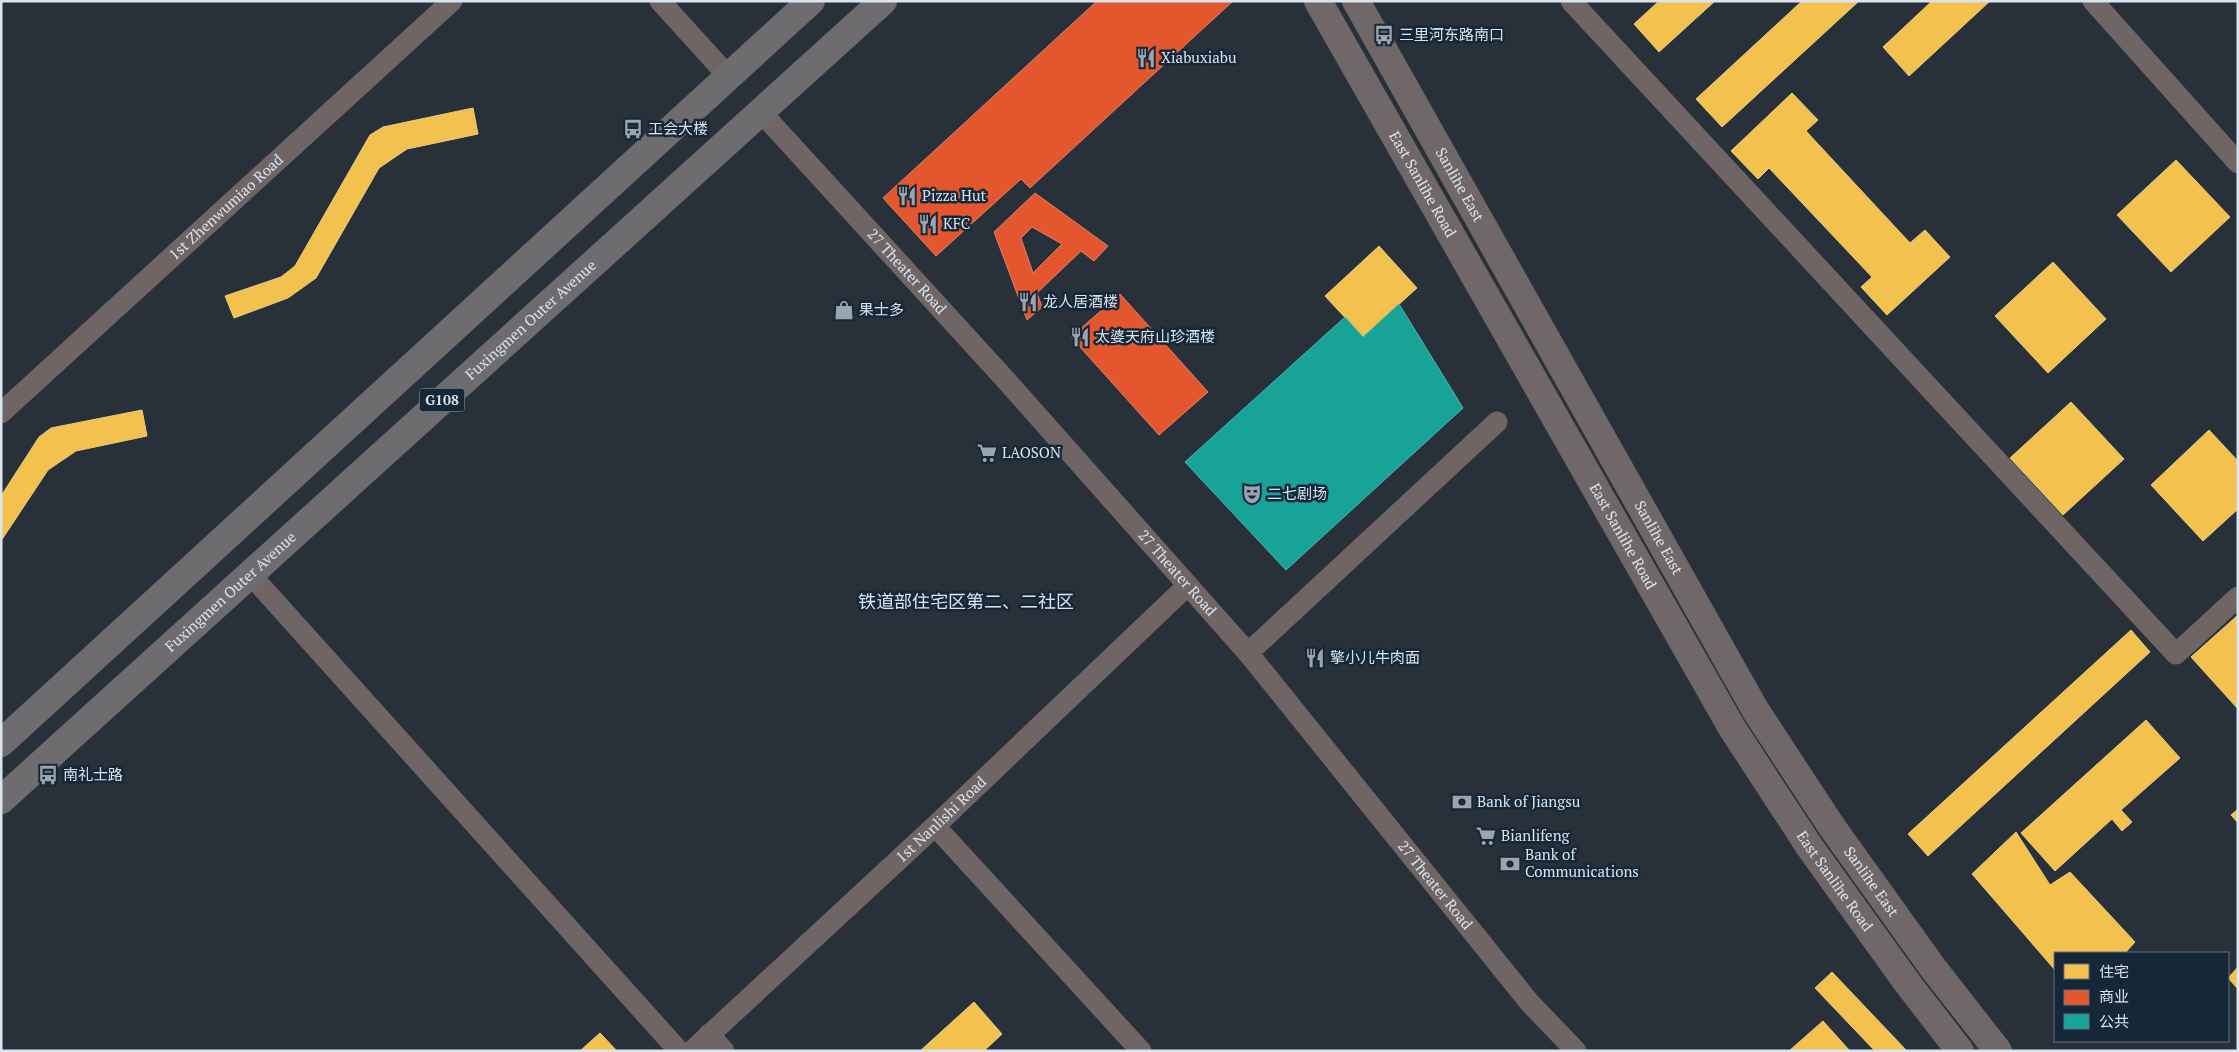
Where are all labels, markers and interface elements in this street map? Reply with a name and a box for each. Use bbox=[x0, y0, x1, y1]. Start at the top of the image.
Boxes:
bus stop icon: 三里河东路南口 bbox=[1373, 24, 1395, 46]
place label: 三里河东路南口 bbox=[1399, 24, 1504, 44]
restaurant icon: Xiabuxiabu bbox=[1135, 47, 1157, 69]
place label: Xiabuxiabu bbox=[1161, 47, 1237, 67]
bus stop icon: 工会大楼 bbox=[622, 118, 644, 140]
place label: 工会大楼 bbox=[648, 118, 708, 138]
street label: East Sanlihe Road bbox=[1385, 127, 1461, 241]
street label: Sanlihe East bbox=[1432, 144, 1489, 225]
street label: 1st Zhenwumiao Road bbox=[164, 149, 287, 264]
restaurant icon: Pizza Hut bbox=[896, 185, 918, 207]
place label: Pizza Hut bbox=[922, 185, 987, 205]
restaurant icon: KFC bbox=[917, 213, 939, 235]
place label: KFC bbox=[943, 213, 971, 233]
street label: 27 Theater Road bbox=[863, 224, 952, 318]
street label: Fuxingmen Outer Avenue bbox=[460, 255, 600, 384]
restaurant icon: 龙人居酒楼 bbox=[1017, 291, 1039, 313]
place label: 龙人居酒楼 bbox=[1043, 291, 1118, 311]
shop icon: 果士多 bbox=[833, 299, 855, 321]
place label: 果士多 bbox=[859, 299, 904, 319]
restaurant icon: 太婆天府山珍酒楼 bbox=[1069, 326, 1091, 348]
place label: 太婆天府山珍酒楼 bbox=[1095, 326, 1215, 346]
road number: G108 bbox=[420, 388, 464, 412]
supermarket icon: LAOSON bbox=[976, 442, 998, 464]
place label: LAOSON bbox=[1002, 442, 1061, 462]
street label: East Sanlihe Road bbox=[1586, 479, 1662, 593]
theatre icon: 二七剧场 bbox=[1241, 483, 1263, 505]
place label: 二七剧场 bbox=[1267, 483, 1327, 503]
street label: Sanlihe East bbox=[1630, 497, 1688, 578]
street label: 27 Theater Road bbox=[1134, 525, 1221, 620]
street label: Fuxingmen Outer Avenue bbox=[160, 527, 300, 656]
district label: 铁道部住宅区第二、二社区 bbox=[858, 589, 1074, 613]
restaurant icon: 擎小儿牛肉面 bbox=[1304, 647, 1326, 669]
place label: 擎小儿牛肉面 bbox=[1330, 647, 1420, 667]
bus stop icon: 南礼士路 bbox=[37, 764, 59, 786]
place label: 南礼士路 bbox=[63, 764, 123, 784]
street label: 1st Nanlishi Road bbox=[891, 772, 990, 866]
bank icon: Bank of Jiangsu bbox=[1451, 791, 1473, 813]
place label: Bank of Jiangsu bbox=[1477, 791, 1581, 811]
supermarket icon: Bianlifeng bbox=[1475, 825, 1497, 847]
place label: Bianlifeng bbox=[1501, 825, 1571, 845]
street label: East Sanlihe Road bbox=[1793, 827, 1878, 935]
street label: 27 Theater Road bbox=[1394, 836, 1478, 933]
street label: Sanlihe East bbox=[1840, 842, 1904, 921]
place label: Bank of Communications bbox=[1525, 844, 1639, 881]
bank icon: Bank of Communications bbox=[1499, 853, 1521, 875]
legend bbox=[2054, 952, 2229, 1042]
text: 住宅 bbox=[2099, 961, 2129, 981]
text: 商业 bbox=[2099, 986, 2129, 1006]
text: 公共 bbox=[2099, 1011, 2129, 1031]

